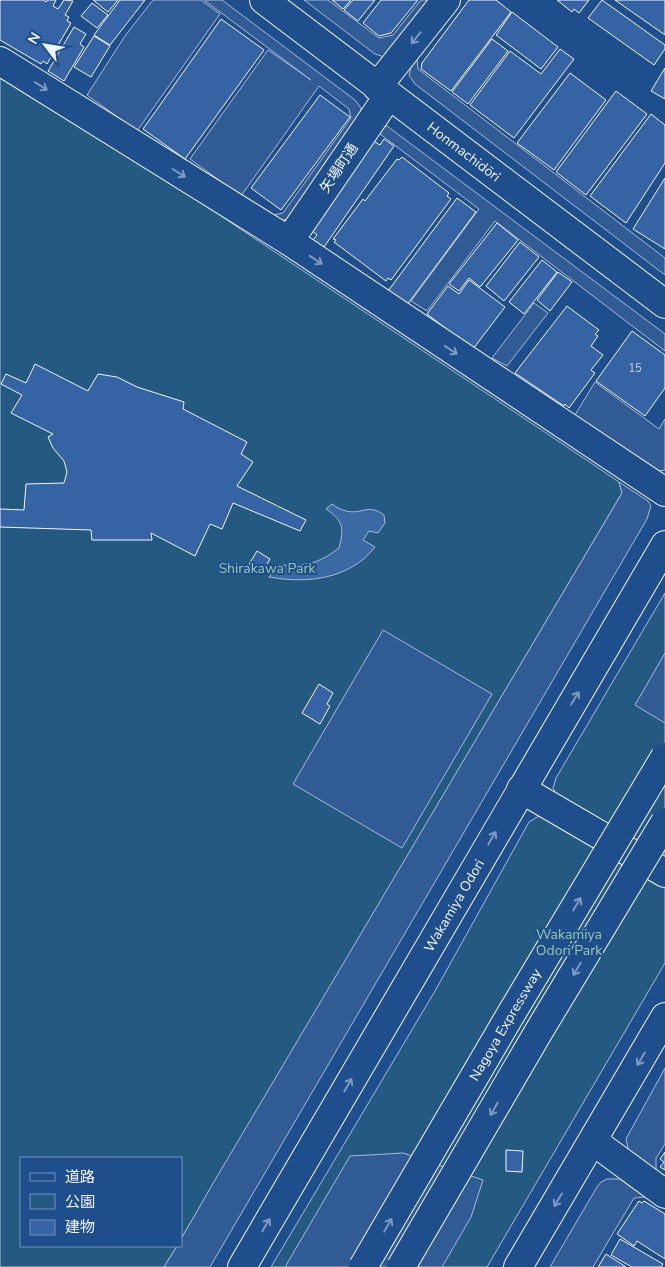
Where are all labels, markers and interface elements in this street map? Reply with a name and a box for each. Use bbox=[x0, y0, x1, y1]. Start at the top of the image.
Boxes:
north arrow bbox=[20, 20, 70, 70]
text: N bbox=[23, 29, 45, 48]
one-way arrow bbox=[410, 31, 421, 44]
one-way arrow bbox=[34, 82, 48, 92]
street label: Honmachidōri bbox=[423, 118, 505, 186]
street label: 矢場町通 bbox=[315, 139, 363, 197]
one-way arrow bbox=[172, 168, 186, 178]
one-way arrow bbox=[309, 255, 323, 265]
one-way arrow bbox=[444, 345, 458, 355]
house number: 15 bbox=[628, 361, 642, 376]
park label: Shirakawa Park bbox=[218, 559, 317, 578]
one-way arrow bbox=[570, 692, 580, 706]
one-way arrow bbox=[488, 832, 498, 846]
street label: Wakamiya Odori bbox=[419, 855, 488, 955]
one-way arrow bbox=[572, 898, 582, 912]
park label: Wakamiya Odori Park bbox=[536, 925, 603, 960]
one-way arrow bbox=[571, 961, 581, 975]
street label: Nagoya Expressway bbox=[465, 964, 546, 1084]
one-way arrow bbox=[635, 1052, 645, 1066]
one-way arrow bbox=[344, 1078, 354, 1092]
one-way arrow bbox=[488, 1101, 498, 1115]
legend bbox=[20, 1157, 182, 1247]
text: 道路 bbox=[65, 1167, 95, 1187]
text: 公園 bbox=[65, 1192, 95, 1212]
one-way arrow bbox=[553, 1192, 563, 1206]
text: 建物 bbox=[65, 1217, 95, 1237]
one-way arrow bbox=[262, 1218, 272, 1232]
one-way arrow bbox=[383, 1218, 393, 1232]

